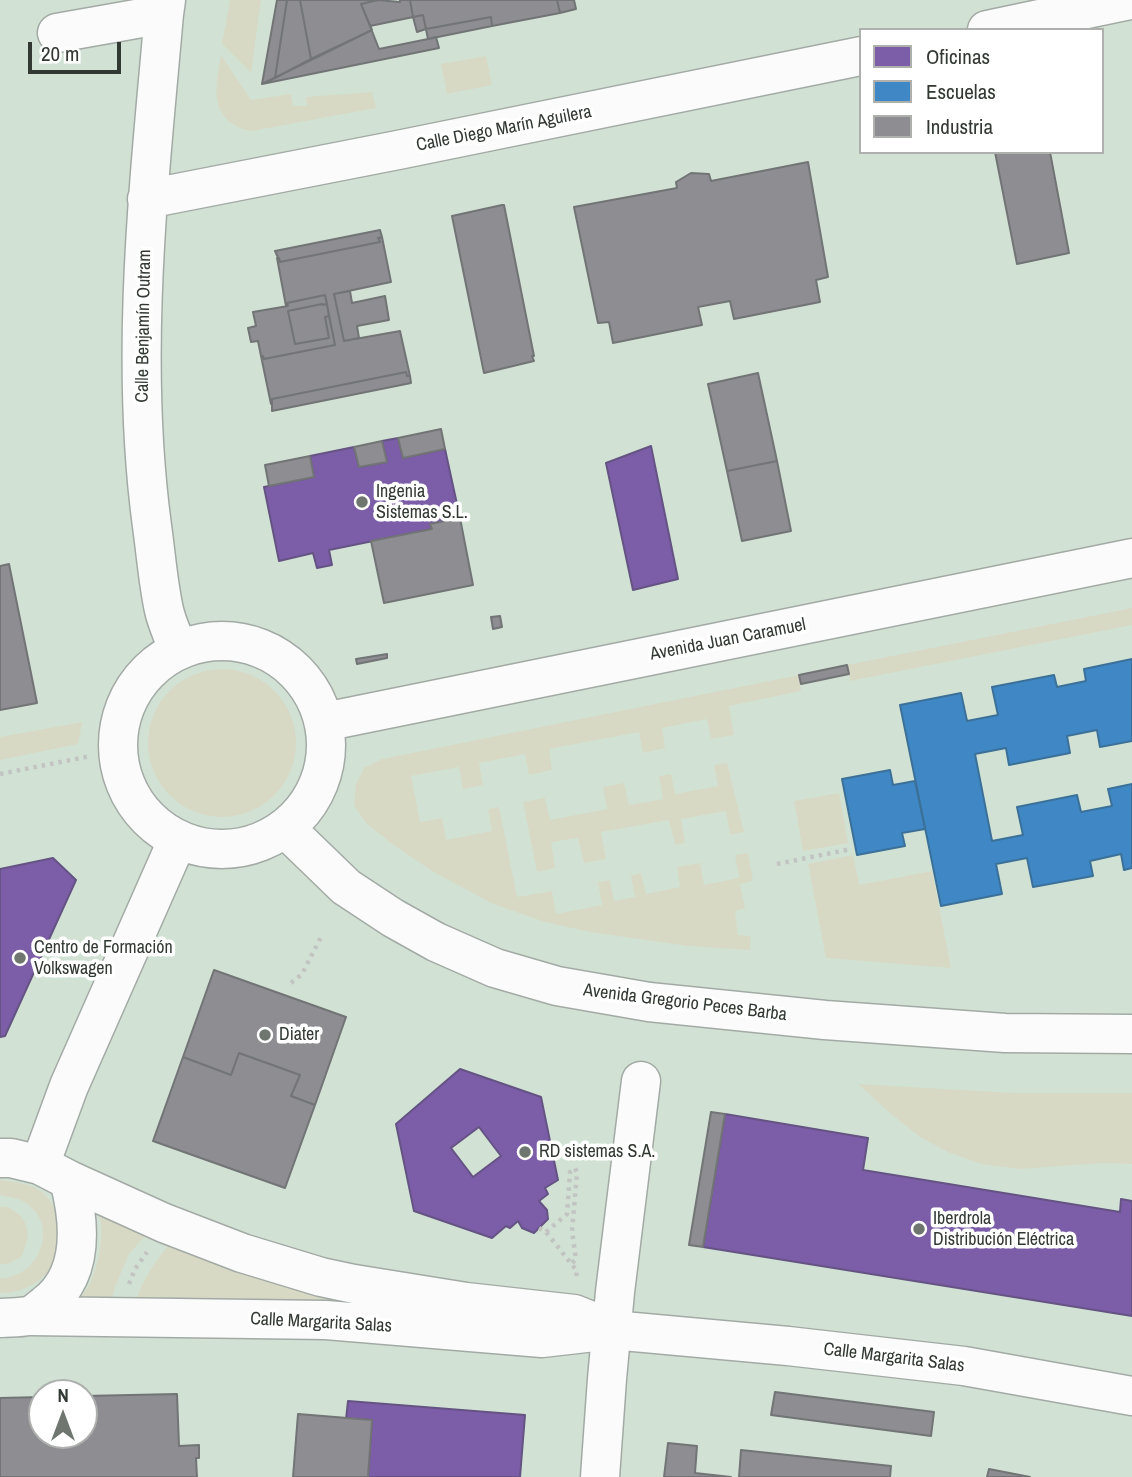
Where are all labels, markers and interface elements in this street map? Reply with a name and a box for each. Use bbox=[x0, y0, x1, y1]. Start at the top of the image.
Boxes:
scale bar bbox=[32, 28, 124, 72]
legend bbox=[859, 28, 1104, 154]
text: 20 m bbox=[41, 39, 79, 68]
text: Oficinas bbox=[926, 42, 990, 71]
text: Escuelas bbox=[926, 77, 996, 106]
street label: Calle Diego Marín Aguilera bbox=[415, 101, 593, 157]
text: Industria bbox=[926, 112, 993, 141]
street label: Calle Benjamín Outram bbox=[132, 249, 156, 403]
place label: Ingenia Sistemas S.L. bbox=[376, 481, 468, 524]
marker: Ingenia Sistemas S.L. bbox=[354, 494, 370, 510]
street label: Avenida Juan Caramuel bbox=[648, 614, 808, 666]
place label: Centro de Formación Volkswagen bbox=[34, 937, 173, 979]
marker: Centro de Formación Volkswagen bbox=[12, 950, 28, 966]
street label: Avenida Gregorio Peces Barba bbox=[582, 980, 788, 1026]
place label: Diater bbox=[279, 1024, 319, 1046]
marker: Diater bbox=[257, 1027, 273, 1043]
place label: RD sistemas S.A. bbox=[539, 1141, 655, 1163]
marker: RD sistemas S.A. bbox=[517, 1144, 533, 1160]
place label: Iberdrola Distribución Eléctrica bbox=[933, 1208, 1074, 1250]
marker: Iberdrola Distribución Eléctrica bbox=[911, 1221, 927, 1237]
street label: Calle Margarita Salas bbox=[250, 1309, 392, 1337]
street label: Calle Margarita Salas bbox=[822, 1339, 966, 1377]
north arrow bbox=[28, 1379, 98, 1449]
text: N bbox=[57, 1382, 69, 1408]

